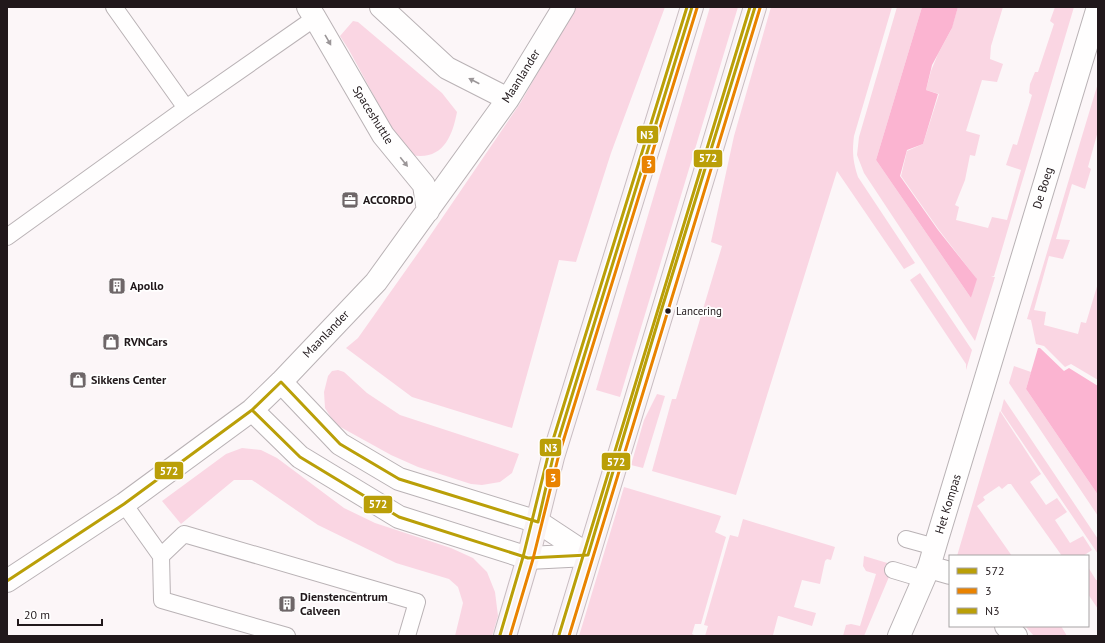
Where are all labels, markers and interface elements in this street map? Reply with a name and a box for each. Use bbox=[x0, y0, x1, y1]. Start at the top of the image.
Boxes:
one-way arrow bbox=[325, 34, 332, 46]
street label: Maanlander bbox=[498, 46, 543, 105]
one-way arrow bbox=[468, 78, 479, 85]
street label: Spaceshuttle bbox=[350, 83, 397, 147]
line badge: N3 bbox=[636, 125, 659, 144]
text: N3 bbox=[640, 128, 654, 142]
line badge: 572 bbox=[693, 149, 723, 168]
text: 572 bbox=[699, 151, 717, 165]
line badge: 3 bbox=[641, 155, 656, 174]
one-way arrow bbox=[400, 156, 409, 167]
text: 3 bbox=[646, 157, 652, 171]
street label: De Boeg bbox=[1029, 165, 1056, 211]
office icon: ACCORDO bbox=[340, 190, 360, 210]
place label: ACCORDO bbox=[363, 192, 414, 207]
building icon: Apollo bbox=[107, 276, 127, 296]
place label: Apollo bbox=[130, 278, 164, 293]
place label: Lancering bbox=[676, 304, 722, 318]
marker: Lancering bbox=[663, 306, 673, 316]
street label: Maanlander bbox=[299, 307, 352, 361]
shop icon: RVNCars bbox=[101, 332, 121, 352]
place label: RVNCars bbox=[124, 334, 168, 349]
shop icon: Sikkens Center bbox=[68, 370, 88, 390]
place label: Sikkens Center bbox=[91, 372, 167, 387]
line badge: N3 bbox=[539, 438, 562, 457]
text: N3 bbox=[544, 441, 558, 455]
line badge: 572 bbox=[601, 452, 631, 471]
text: 572 bbox=[607, 455, 625, 469]
line badge: 572 bbox=[154, 461, 184, 480]
text: 572 bbox=[160, 464, 178, 478]
line badge: 3 bbox=[545, 468, 561, 488]
text: 3 bbox=[550, 471, 556, 485]
street label: Het Kompas bbox=[931, 472, 964, 536]
line badge: 572 bbox=[363, 495, 393, 514]
text: 572 bbox=[369, 497, 387, 511]
legend bbox=[949, 555, 1089, 627]
text: 572 bbox=[985, 563, 1005, 578]
text: 3 bbox=[985, 583, 992, 598]
place label: Dienstencentrum Calveen bbox=[300, 589, 388, 618]
building icon: Dienstencentrum Calveen bbox=[277, 594, 297, 614]
scale bar bbox=[18, 601, 102, 627]
text: N3 bbox=[985, 603, 1000, 618]
text: 20 m bbox=[24, 607, 50, 622]

